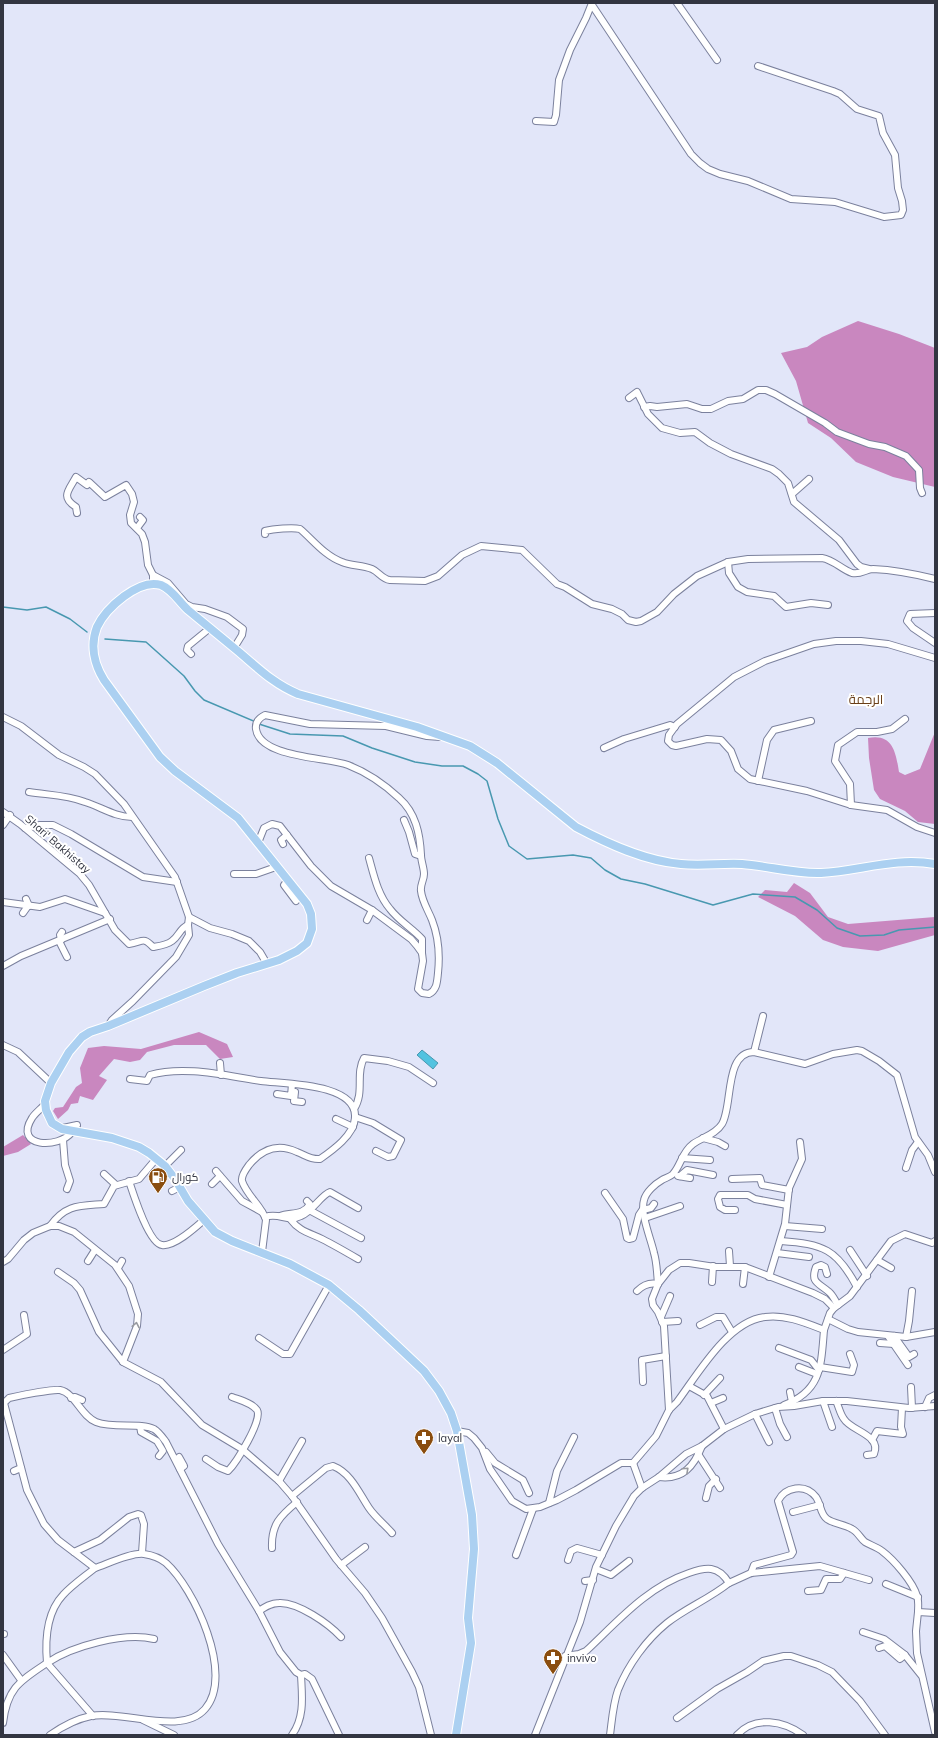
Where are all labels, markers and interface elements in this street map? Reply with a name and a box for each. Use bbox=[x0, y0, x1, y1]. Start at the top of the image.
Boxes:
district label: الرجمة bbox=[849, 691, 883, 707]
street label: Shari' Bakhistay bbox=[22, 812, 94, 876]
fuel station icon: كورال bbox=[147, 1166, 169, 1194]
place label: كورال bbox=[172, 1170, 199, 1184]
one-way arrow bbox=[132, 1322, 140, 1328]
pharmacy icon: layal bbox=[413, 1427, 435, 1455]
place label: layal bbox=[438, 1431, 462, 1445]
one-way arrow bbox=[681, 1467, 689, 1474]
pharmacy icon: invivo bbox=[542, 1647, 564, 1675]
place label: invivo bbox=[567, 1651, 597, 1665]

